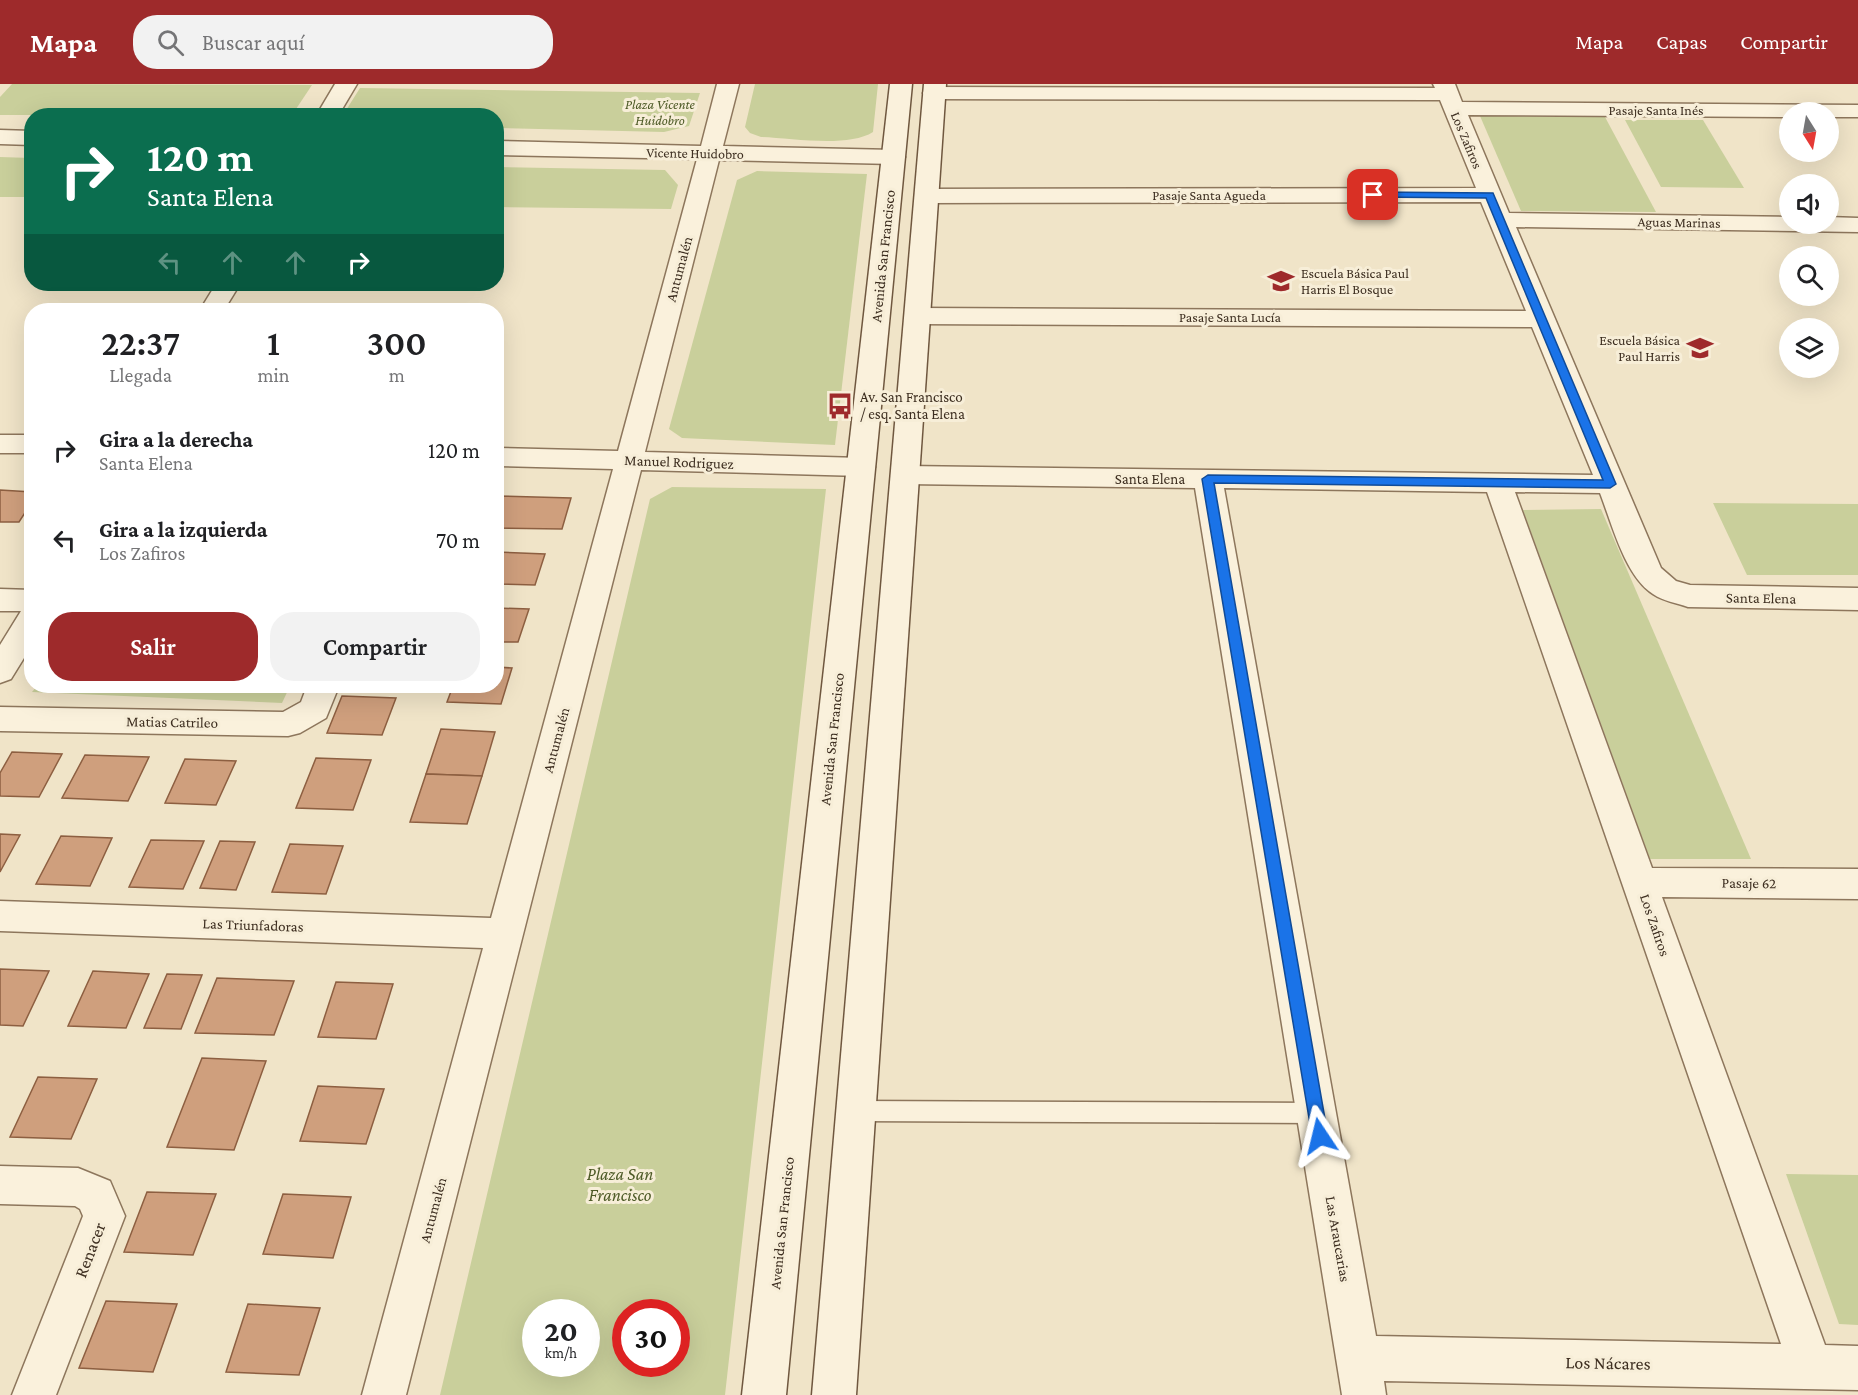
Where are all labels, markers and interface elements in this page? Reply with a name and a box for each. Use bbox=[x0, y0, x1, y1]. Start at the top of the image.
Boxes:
search box bbox=[133, 15, 553, 69]
icon: search bbox=[154, 26, 187, 59]
text: Mapa bbox=[30, 27, 97, 58]
text: Buscar aquí bbox=[202, 30, 305, 55]
text: Mapa bbox=[1575, 30, 1623, 54]
text: Capas bbox=[1656, 30, 1707, 54]
text: Compartir bbox=[1740, 30, 1828, 54]
park label: Plaza Vicente Huidobro bbox=[625, 96, 696, 128]
street label: Pasaje Santa Inés bbox=[1608, 102, 1704, 119]
north arrow bbox=[1779, 102, 1839, 162]
map controls bbox=[1779, 102, 1839, 378]
street label: Los Zafiros bbox=[1448, 109, 1486, 171]
icon: right bbox=[48, 132, 126, 210]
text: 120 m bbox=[147, 133, 253, 180]
street label: Vicente Huidobro bbox=[646, 144, 744, 162]
pin bbox=[1347, 169, 1398, 220]
button: sound bbox=[1779, 174, 1839, 234]
icon: arrive bbox=[1356, 178, 1389, 211]
text: Santa Elena bbox=[147, 182, 274, 212]
street label: Pasaje Santa Agueda bbox=[1152, 187, 1266, 204]
street label: Avenida San Francisco bbox=[868, 189, 898, 323]
street label: Aguas Marinas bbox=[1637, 213, 1721, 231]
street label: Antumalén bbox=[663, 235, 695, 303]
icon: left bbox=[153, 246, 186, 279]
icon: ahead bbox=[216, 246, 249, 279]
icon: ahead bbox=[279, 246, 312, 279]
icon: right bbox=[342, 246, 375, 279]
button: search bbox=[1779, 246, 1839, 306]
place label: Escuela Básica Paul Harris El Bosque bbox=[1301, 265, 1409, 297]
school or university icon: Escuela Básica Paul Harris El Bosque bbox=[1266, 266, 1296, 296]
street label: Pasaje Santa Lucía bbox=[1179, 309, 1281, 326]
button: layers bbox=[1779, 318, 1839, 378]
text: 22:37 bbox=[101, 323, 180, 363]
text: 1 bbox=[267, 323, 280, 363]
text: 300 bbox=[367, 323, 427, 363]
place label: Escuela Básica Paul Harris bbox=[1599, 332, 1681, 364]
school or university icon: Escuela Básica Paul Harris bbox=[1685, 333, 1715, 363]
text: Llegada bbox=[109, 364, 172, 386]
text: min bbox=[257, 364, 289, 386]
text: m bbox=[389, 364, 405, 386]
place label: Av. San Francisco / esq. Santa Elena bbox=[860, 389, 965, 423]
bus stop icon: Av. San Francisco / esq. Santa Elena bbox=[825, 391, 855, 421]
text: Gira a la derecha bbox=[99, 427, 253, 452]
icon: right bbox=[48, 434, 81, 467]
text: 120 m bbox=[428, 438, 480, 463]
text: Santa Elena bbox=[99, 452, 193, 474]
street label: Manuel Rodriguez bbox=[624, 452, 734, 473]
street label: Santa Elena bbox=[1115, 471, 1185, 487]
text: Gira a la izquierda bbox=[99, 517, 268, 542]
icon: left bbox=[48, 524, 81, 557]
text: 70 m bbox=[436, 528, 480, 553]
text: Los Zafiros bbox=[99, 542, 185, 564]
street label: Santa Elena bbox=[1726, 589, 1796, 607]
button: Salir bbox=[48, 612, 258, 681]
button: Compartir bbox=[270, 612, 480, 681]
street label: Avenida San Francisco bbox=[817, 672, 847, 806]
street label: Antumalén bbox=[540, 706, 572, 774]
street label: Matias Catrileo bbox=[126, 713, 218, 731]
street label: Pasaje 62 bbox=[1722, 875, 1776, 892]
street label: Los Zafiros bbox=[1637, 892, 1673, 958]
street label: Las Triunfadoras bbox=[202, 915, 304, 935]
position arrow bbox=[1288, 1104, 1352, 1168]
street label: Avenida San Francisco bbox=[767, 1156, 797, 1290]
park label: Plaza San Francisco bbox=[587, 1164, 653, 1205]
street label: Antumalén bbox=[417, 1176, 449, 1244]
street label: Las Araucarias bbox=[1323, 1195, 1353, 1283]
street label: Renacer bbox=[70, 1219, 110, 1280]
speed limit sign: 30 bbox=[612, 1299, 690, 1377]
text: 20 bbox=[544, 1314, 578, 1347]
text: km/h bbox=[545, 1345, 577, 1361]
street label: Los Nácares bbox=[1565, 1352, 1651, 1374]

